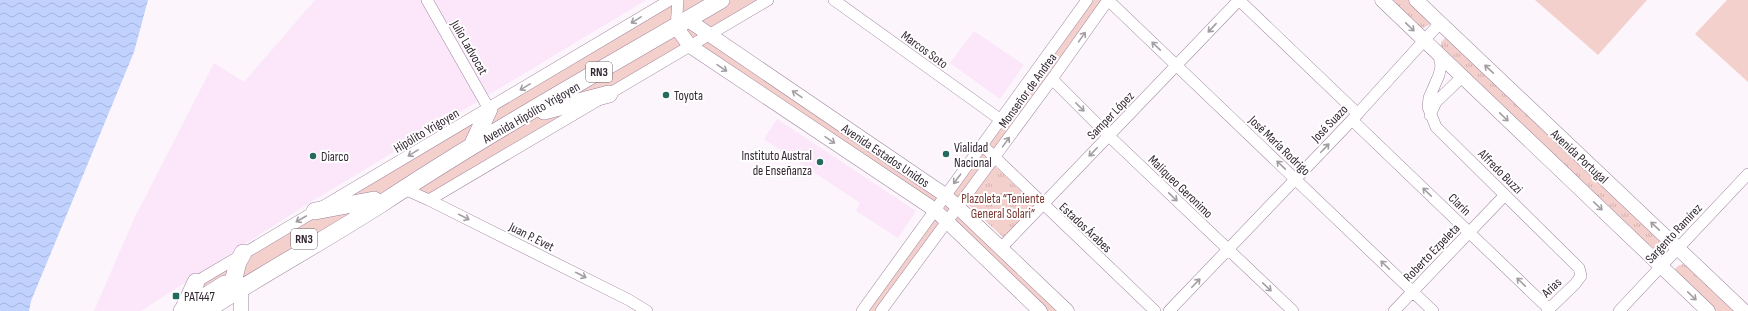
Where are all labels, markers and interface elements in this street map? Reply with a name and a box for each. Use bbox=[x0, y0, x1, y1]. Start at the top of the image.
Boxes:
one-way arrow bbox=[631, 16, 642, 24]
street label: Julio Ladvocat bbox=[447, 17, 491, 78]
one-way arrow bbox=[1405, 22, 1415, 32]
one-way arrow bbox=[1207, 23, 1217, 33]
street label: Marcos Soto bbox=[898, 28, 951, 72]
one-way arrow bbox=[1078, 31, 1086, 42]
one-way arrow bbox=[1151, 42, 1161, 51]
street label: Monseñor de Andrea bbox=[995, 50, 1060, 131]
road number: RN3 bbox=[586, 62, 612, 82]
one-way arrow bbox=[716, 64, 727, 72]
one-way arrow bbox=[1484, 65, 1494, 74]
street label: Avenida Hipólito Yrigoyen bbox=[479, 79, 583, 148]
one-way arrow bbox=[520, 83, 531, 91]
place label: Toyota bbox=[674, 88, 703, 104]
street label: Samper López bbox=[1084, 88, 1138, 143]
marker: Toyota bbox=[661, 90, 671, 100]
one-way arrow bbox=[792, 90, 803, 98]
one-way arrow bbox=[1075, 102, 1085, 112]
street label: José Suazo bbox=[1307, 102, 1351, 146]
street label: Hipólito Yrigoyen bbox=[391, 105, 462, 157]
street label: José María Rodrigo bbox=[1244, 112, 1313, 179]
one-way arrow bbox=[1499, 112, 1509, 122]
street label: Avenida Estados Unidos bbox=[838, 120, 933, 191]
street label: Avenida Portugal bbox=[1547, 125, 1611, 187]
one-way arrow bbox=[825, 136, 836, 144]
one-way arrow bbox=[1002, 137, 1010, 148]
place label: Vialidad Nacional bbox=[954, 140, 992, 171]
one-way arrow bbox=[1320, 143, 1330, 153]
street label: Alfredo Buzzi bbox=[1474, 145, 1526, 197]
one-way arrow bbox=[1088, 147, 1098, 157]
place label: Instituto Austral de Enseñanza bbox=[741, 148, 812, 179]
place label: Diarco bbox=[321, 149, 349, 165]
marker: Vialidad Nacional bbox=[941, 149, 951, 159]
one-way arrow bbox=[407, 150, 419, 158]
marker: Diarco bbox=[308, 151, 318, 161]
street label: Maliqueo Geronimo bbox=[1145, 152, 1216, 222]
marker: Instituto Austral de Enseñanza bbox=[815, 157, 825, 167]
one-way arrow bbox=[1276, 160, 1286, 170]
one-way arrow bbox=[953, 173, 961, 184]
one-way arrow bbox=[1422, 187, 1432, 197]
street label: Clarín bbox=[1445, 190, 1474, 219]
park label: Plazoleta “Teniente General Solari” bbox=[961, 191, 1045, 222]
one-way arrow bbox=[1168, 192, 1178, 202]
street label: Estados Árabes bbox=[1056, 199, 1115, 256]
street label: Sargento Ramírez bbox=[1642, 200, 1706, 267]
one-way arrow bbox=[1593, 202, 1603, 211]
one-way arrow bbox=[458, 214, 470, 222]
one-way arrow bbox=[295, 216, 307, 224]
street label: Juan P. Evet bbox=[505, 218, 557, 255]
street label: Roberto Ezpeleta bbox=[1400, 220, 1463, 285]
one-way arrow bbox=[1649, 222, 1660, 231]
road number: RN3 bbox=[291, 229, 317, 249]
one-way arrow bbox=[1380, 260, 1390, 270]
one-way arrow bbox=[574, 272, 586, 280]
street label: Arias bbox=[1538, 274, 1565, 302]
one-way arrow bbox=[1516, 277, 1526, 287]
one-way arrow bbox=[1192, 278, 1201, 288]
one-way arrow bbox=[1262, 282, 1272, 292]
place label: PAT447 bbox=[184, 289, 215, 305]
marker: PAT447 bbox=[171, 291, 181, 301]
one-way arrow bbox=[1687, 291, 1697, 301]

